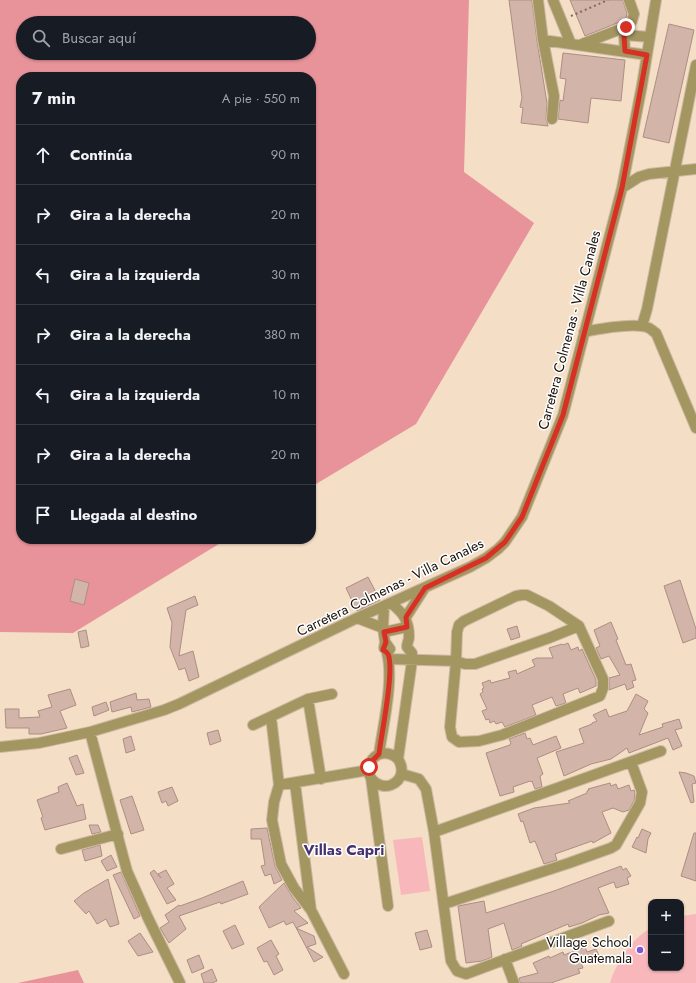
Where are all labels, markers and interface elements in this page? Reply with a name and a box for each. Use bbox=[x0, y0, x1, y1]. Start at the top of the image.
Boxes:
search box bbox=[16, 16, 316, 60]
route end bbox=[617, 18, 635, 36]
icon: search bbox=[30, 27, 52, 49]
text: Buscar aquí bbox=[62, 27, 136, 49]
text: 7 min bbox=[32, 86, 76, 110]
text: A pie · 550 m bbox=[222, 89, 300, 108]
icon: ahead bbox=[32, 144, 54, 166]
text: Continúa bbox=[70, 144, 132, 166]
text: 90 m bbox=[271, 145, 300, 164]
icon: right bbox=[32, 204, 54, 226]
text: Gira a la derecha bbox=[70, 204, 191, 226]
text: 20 m bbox=[271, 205, 300, 224]
street label: Carretera Colmenas - Villa Canales bbox=[533, 228, 605, 432]
icon: left bbox=[32, 264, 54, 286]
text: Gira a la izquierda bbox=[70, 264, 200, 286]
text: 30 m bbox=[271, 265, 300, 284]
icon: right bbox=[32, 324, 54, 346]
text: Gira a la derecha bbox=[70, 324, 191, 346]
text: 380 m bbox=[264, 325, 300, 344]
icon: left bbox=[32, 384, 54, 406]
text: Gira a la izquierda bbox=[70, 384, 200, 406]
text: 10 m bbox=[272, 385, 300, 404]
icon: right bbox=[32, 444, 54, 466]
text: Gira a la derecha bbox=[70, 444, 191, 466]
text: 20 m bbox=[271, 445, 300, 464]
icon: arrive bbox=[32, 504, 54, 526]
text: Llegada al destino bbox=[70, 504, 197, 526]
street label: Carretera Colmenas - Villa Canales bbox=[293, 533, 487, 641]
route start bbox=[360, 758, 378, 776]
district label: Villas Capri bbox=[303, 839, 384, 861]
map controls bbox=[648, 899, 684, 971]
button: + bbox=[648, 899, 684, 935]
place label: Village School Guatemala bbox=[546, 932, 632, 968]
button: − bbox=[648, 935, 684, 971]
marker: Village School Guatemala bbox=[635, 945, 645, 955]

